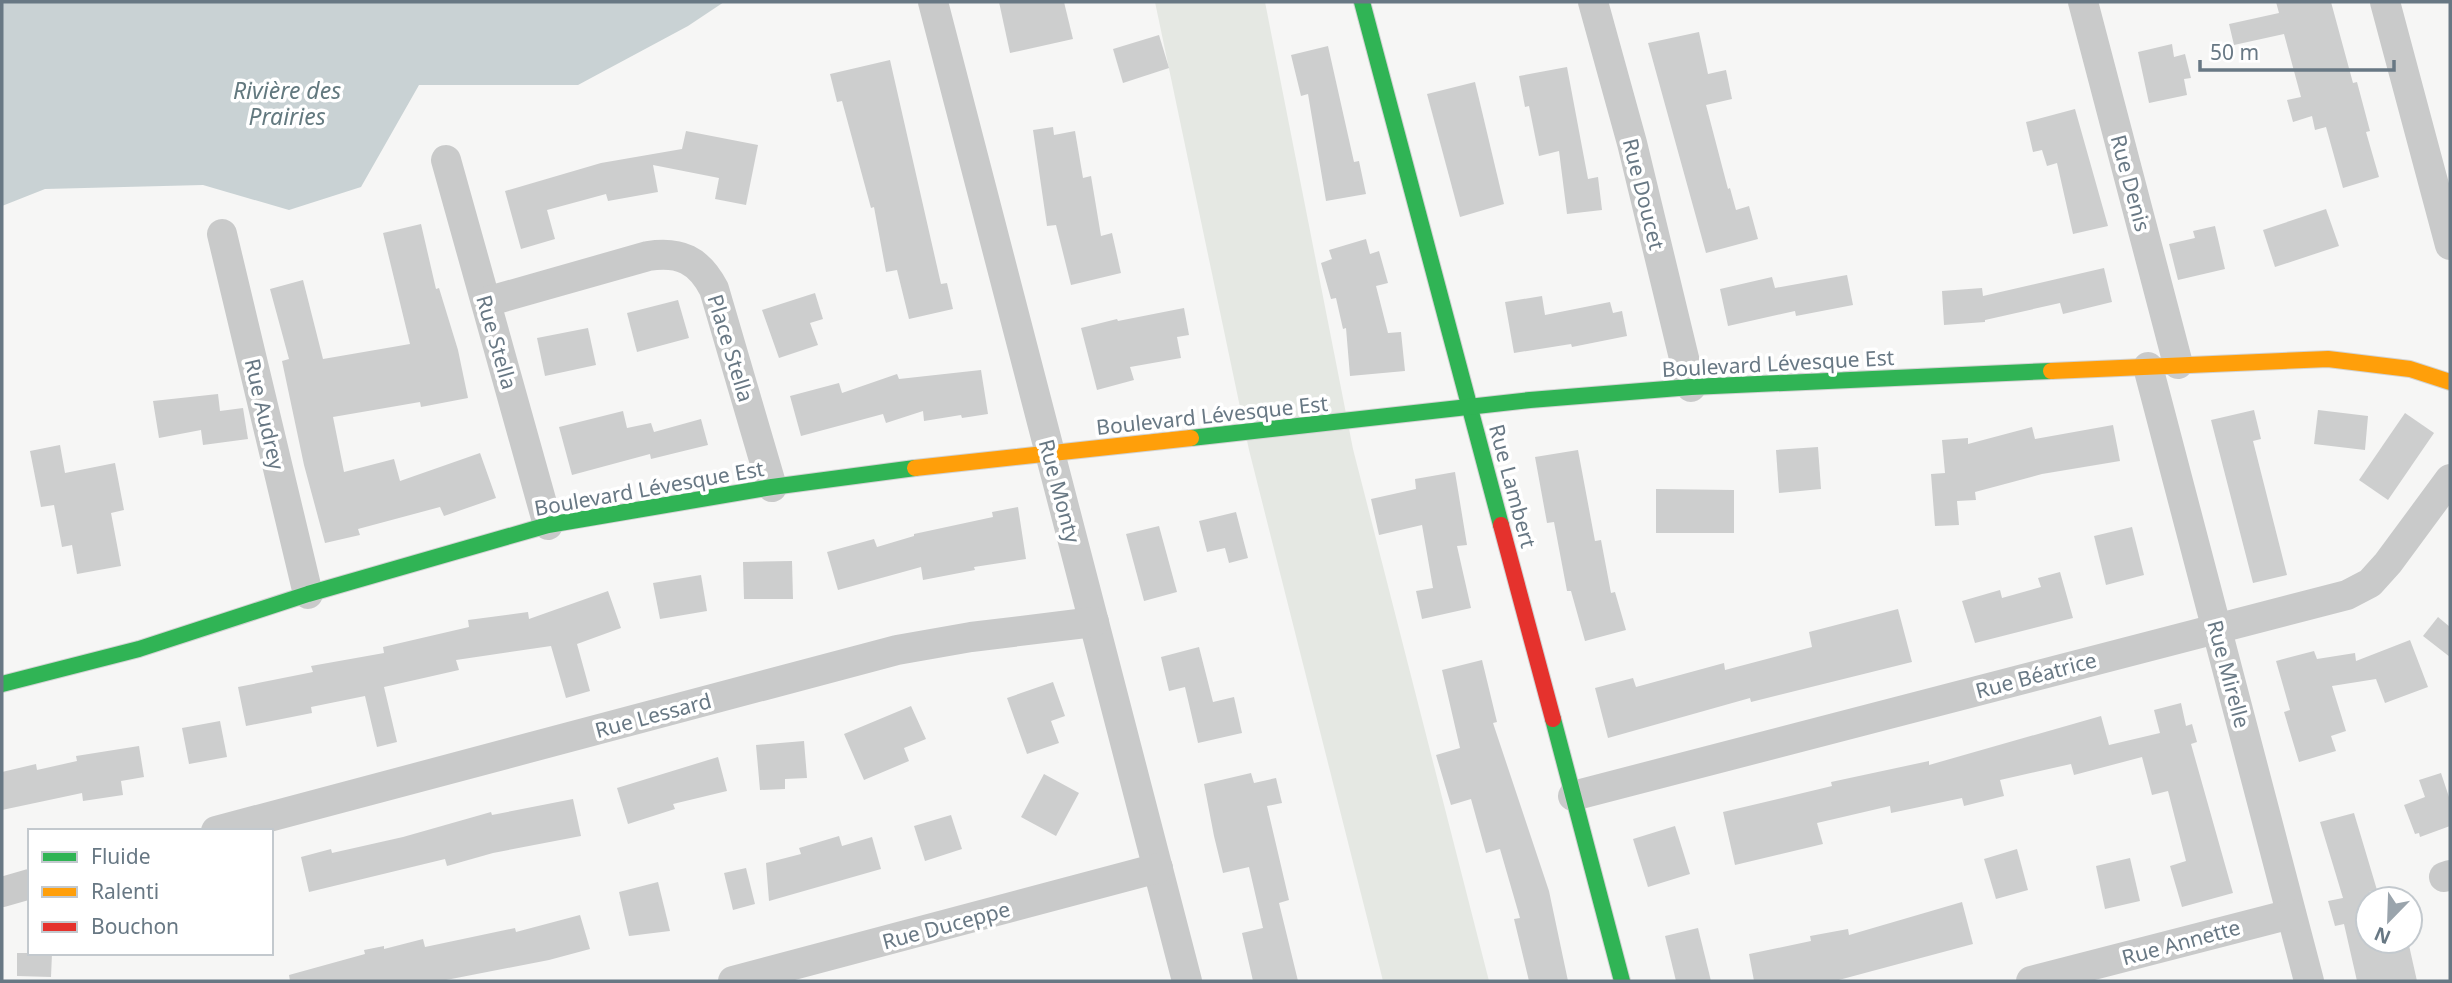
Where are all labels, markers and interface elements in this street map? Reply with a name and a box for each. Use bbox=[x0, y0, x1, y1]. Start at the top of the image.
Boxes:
scale bar bbox=[2200, 28, 2394, 72]
text: 50 m bbox=[2210, 38, 2259, 66]
water label: Rivière des Prairies bbox=[233, 74, 341, 132]
street label: Rue Denis bbox=[2105, 132, 2157, 234]
street label: Rue Doucet bbox=[1617, 135, 1671, 253]
street label: Place Stella bbox=[701, 291, 761, 405]
street label: Rue Stella bbox=[470, 292, 524, 392]
street label: Boulevard Lévesque Est bbox=[1661, 343, 1895, 383]
street label: Rue Audrey bbox=[239, 356, 291, 473]
street label: Boulevard Lévesque Est bbox=[1095, 389, 1330, 441]
street label: Rue Lambert bbox=[1483, 421, 1543, 551]
street label: Rue Monty bbox=[1033, 436, 1087, 546]
street label: Boulevard Lévesque Est bbox=[532, 454, 766, 522]
street label: Rue Mirelle bbox=[2201, 617, 2257, 731]
street label: Rue Béatrice bbox=[1972, 645, 2100, 705]
street label: Rue Lessard bbox=[592, 686, 714, 744]
legend bbox=[28, 829, 273, 955]
text: Fluide bbox=[91, 842, 150, 870]
text: Ralenti bbox=[91, 877, 159, 905]
north arrow bbox=[2354, 885, 2424, 955]
street label: Rue Duceppe bbox=[879, 894, 1013, 956]
text: Bouchon bbox=[91, 912, 179, 940]
street label: Rue Annette bbox=[2119, 913, 2243, 971]
text: N bbox=[2370, 921, 2395, 951]

